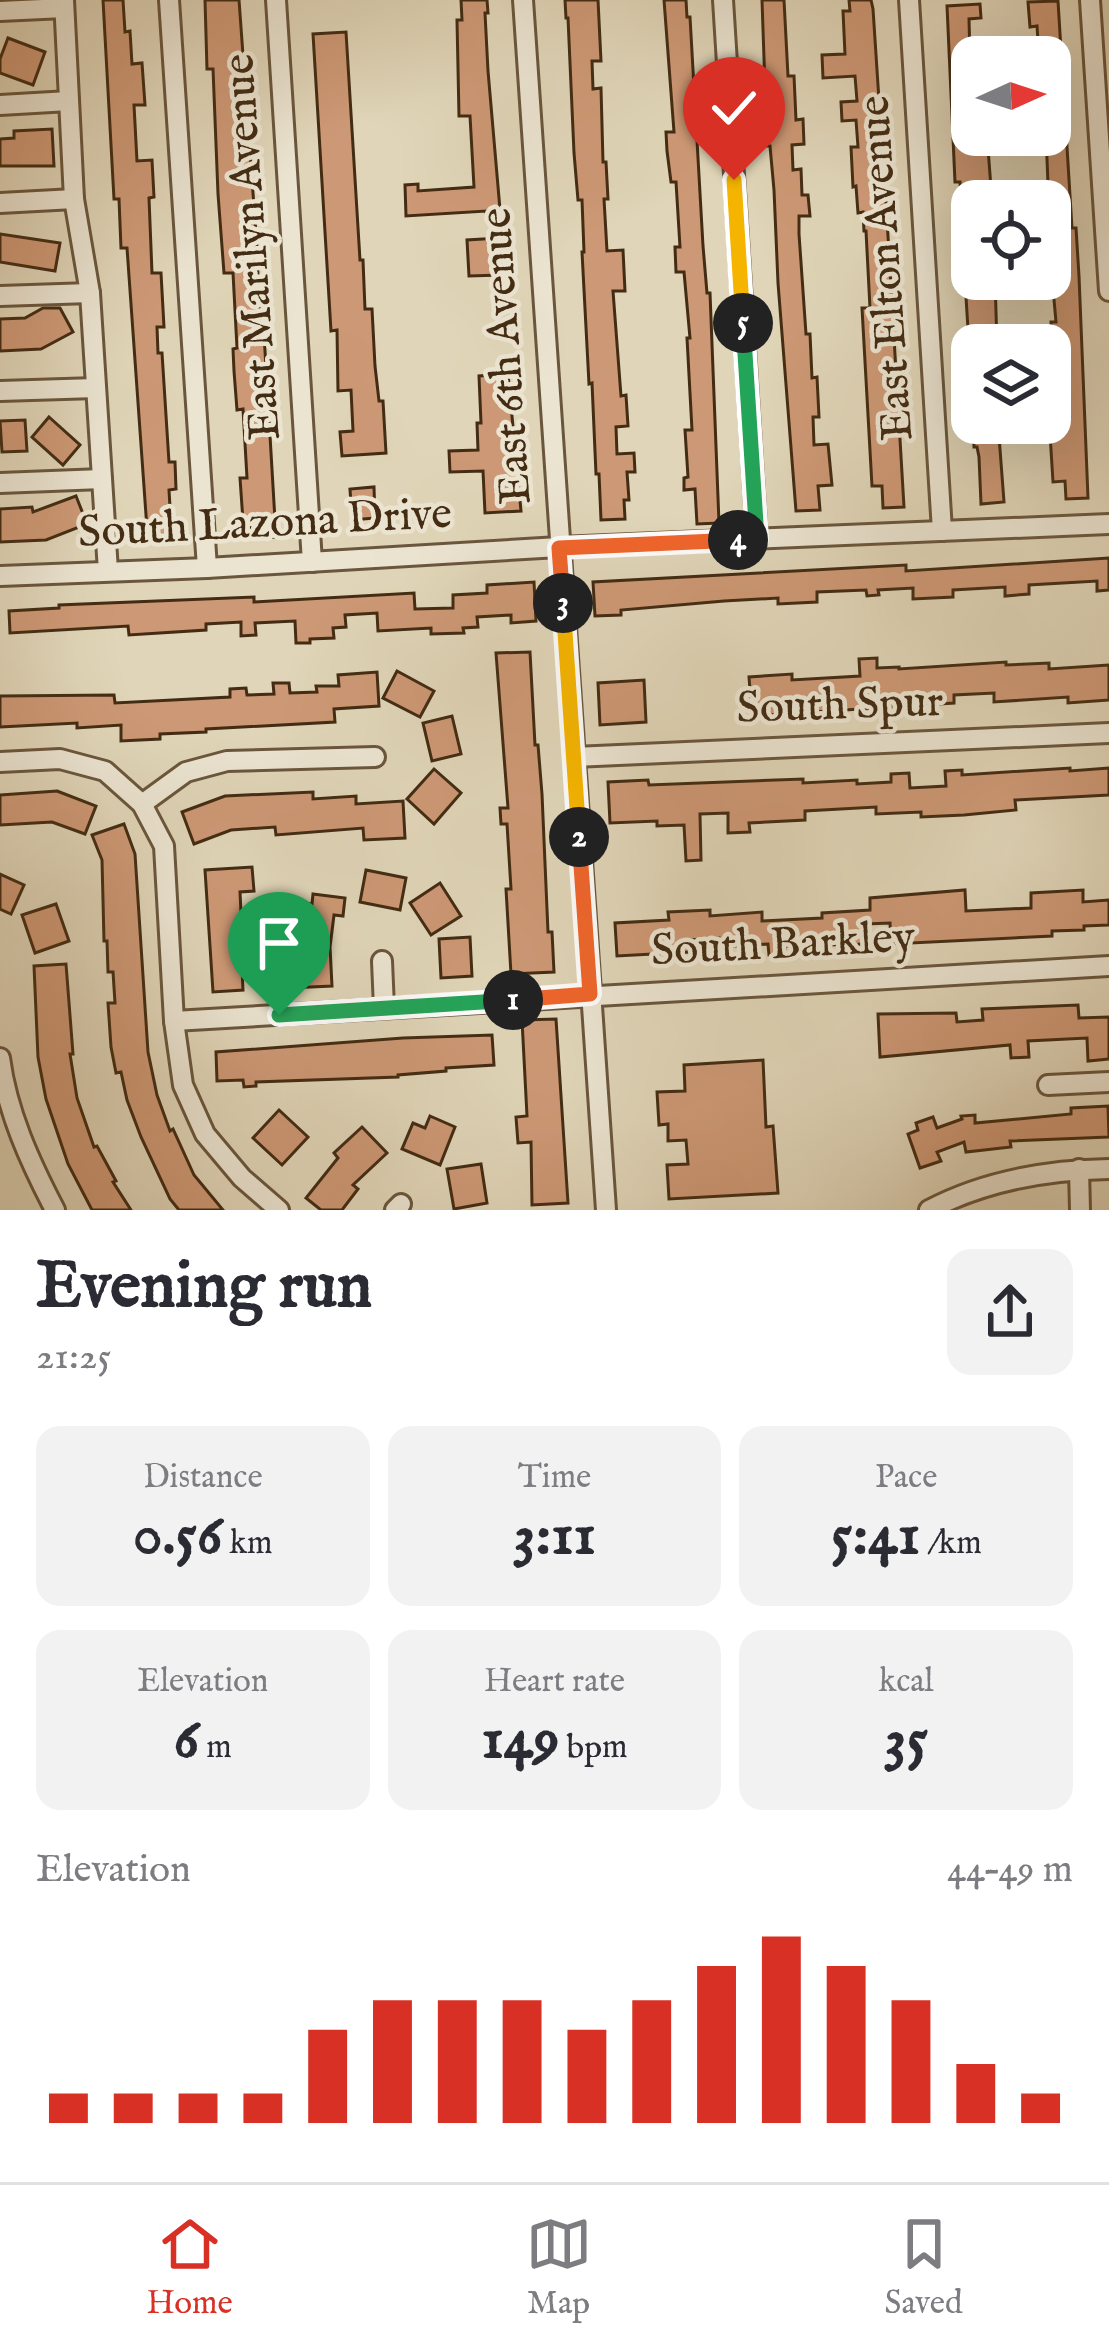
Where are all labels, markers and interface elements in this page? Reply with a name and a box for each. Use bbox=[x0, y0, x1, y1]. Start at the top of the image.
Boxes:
north arrow bbox=[951, 36, 1071, 156]
map controls bbox=[951, 36, 1071, 444]
street label: East Marilyn Avenue bbox=[211, 52, 295, 442]
pin bbox=[683, 57, 785, 180]
icon: check bbox=[701, 75, 767, 141]
street label: East Elton Avenue bbox=[847, 93, 927, 443]
button: locate bbox=[951, 180, 1071, 300]
street label: East 6th Avenue bbox=[468, 206, 546, 506]
pin: 5 bbox=[713, 293, 773, 353]
text: 5 bbox=[737, 302, 749, 344]
button: layers bbox=[951, 324, 1071, 444]
street label: South Lazona Drive bbox=[77, 486, 453, 562]
pin: 4 bbox=[708, 510, 768, 570]
text: 4 bbox=[730, 519, 746, 561]
pin: 3 bbox=[533, 573, 593, 633]
text: 3 bbox=[557, 582, 569, 624]
street label: South Spur bbox=[736, 674, 944, 738]
pin: 2 bbox=[549, 807, 609, 867]
text: 2 bbox=[571, 816, 587, 858]
pin bbox=[228, 892, 330, 1015]
icon: arrive bbox=[246, 910, 312, 976]
street label: South Barkley bbox=[650, 910, 917, 980]
pin: 1 bbox=[483, 970, 543, 1030]
text: 1 bbox=[507, 979, 519, 1021]
text: Evening run bbox=[36, 1246, 372, 1330]
button: share bbox=[947, 1249, 1073, 1375]
text: 21:25 bbox=[36, 1333, 111, 1382]
text: Distance bbox=[143, 1457, 263, 1499]
text: Time bbox=[518, 1457, 591, 1499]
text: Pace bbox=[875, 1457, 937, 1499]
text: 0.56 bbox=[133, 1499, 222, 1575]
text: 3:11 bbox=[513, 1499, 596, 1575]
text: 5:41 bbox=[831, 1499, 920, 1575]
text: km bbox=[222, 1523, 273, 1565]
text: /km bbox=[920, 1523, 982, 1565]
text: Elevation bbox=[137, 1661, 268, 1703]
text: Heart rate bbox=[484, 1661, 625, 1703]
text: kcal bbox=[879, 1661, 934, 1703]
text: 6 bbox=[174, 1703, 199, 1779]
text: 149 bbox=[481, 1703, 559, 1779]
text: 35 bbox=[884, 1703, 928, 1779]
text: m bbox=[199, 1727, 232, 1769]
text: bpm bbox=[559, 1727, 628, 1769]
text: Elevation bbox=[36, 1846, 191, 1895]
text: 44–49 m bbox=[947, 1846, 1073, 1895]
tab: Home bbox=[146, 2211, 233, 2325]
tab: Map bbox=[526, 2211, 592, 2325]
tab: Saved bbox=[884, 2211, 963, 2325]

